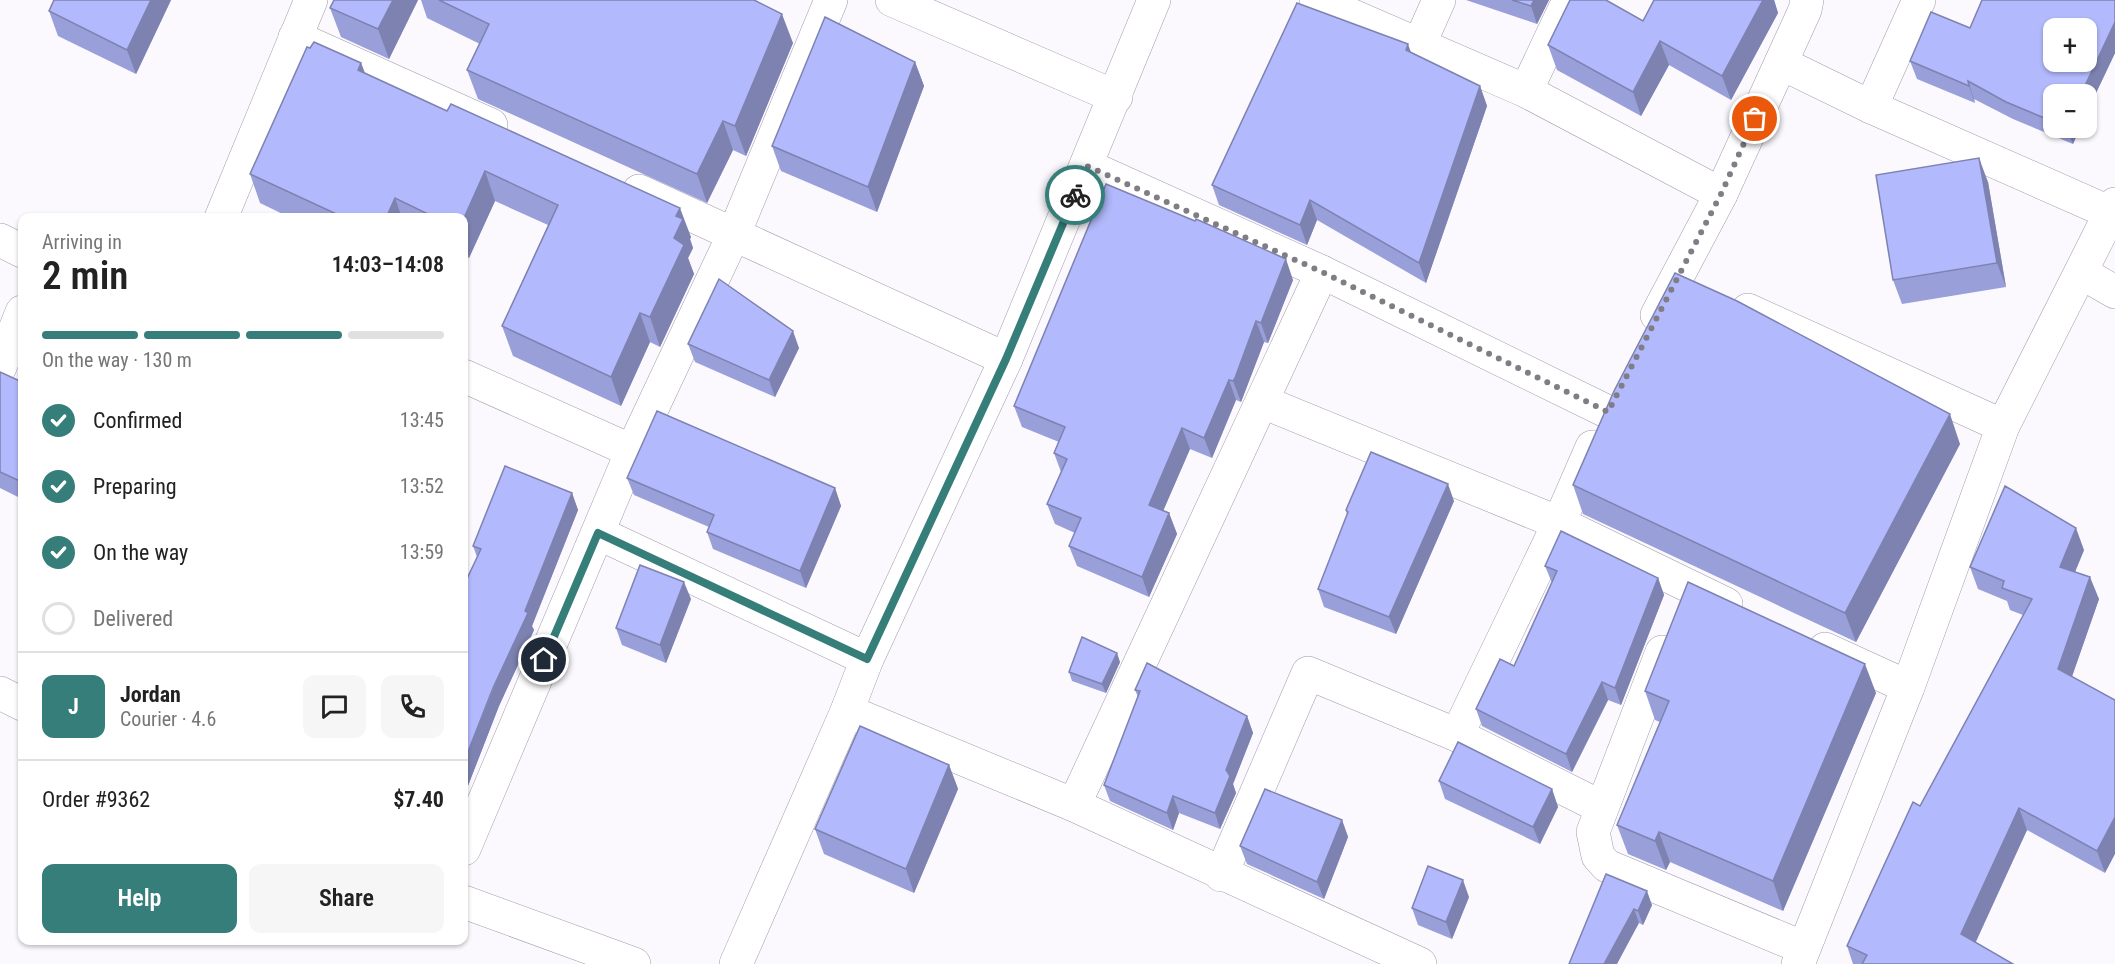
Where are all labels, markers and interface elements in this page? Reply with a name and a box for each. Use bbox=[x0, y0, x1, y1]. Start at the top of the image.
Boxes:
map controls bbox=[2043, 18, 2097, 138]
button: + bbox=[2043, 18, 2097, 72]
button: − bbox=[2043, 84, 2097, 138]
pin bbox=[1729, 93, 1780, 144]
icon: bag bbox=[1738, 102, 1771, 135]
courier bbox=[1045, 165, 1105, 225]
icon: bike bbox=[1059, 179, 1092, 212]
text: Arriving in bbox=[42, 230, 122, 254]
text: 14:03–14:08 bbox=[332, 252, 444, 277]
text: 2 min bbox=[42, 253, 128, 299]
text: On the way · 130 m bbox=[42, 348, 192, 372]
icon: check bbox=[42, 404, 75, 437]
text: Confirmed bbox=[93, 408, 182, 433]
text: 13:45 bbox=[400, 408, 444, 432]
icon: check bbox=[42, 470, 75, 503]
text: Preparing bbox=[93, 474, 177, 499]
text: 13:52 bbox=[400, 474, 444, 498]
icon: check bbox=[42, 536, 75, 569]
text: On the way bbox=[93, 540, 188, 565]
text: 13:59 bbox=[400, 540, 444, 564]
text: Delivered bbox=[93, 606, 173, 631]
pin bbox=[518, 634, 569, 685]
icon: home bbox=[527, 643, 560, 676]
button: chat bbox=[303, 675, 366, 738]
button: phone bbox=[381, 675, 444, 738]
text: Jordan bbox=[120, 682, 181, 707]
text: J bbox=[68, 694, 79, 719]
text: Courier · 4.6 bbox=[120, 707, 216, 731]
text: Order #9362 bbox=[42, 787, 150, 812]
text: $7.40 bbox=[393, 787, 444, 812]
button: Help bbox=[42, 864, 237, 933]
button: Share bbox=[249, 864, 444, 933]

